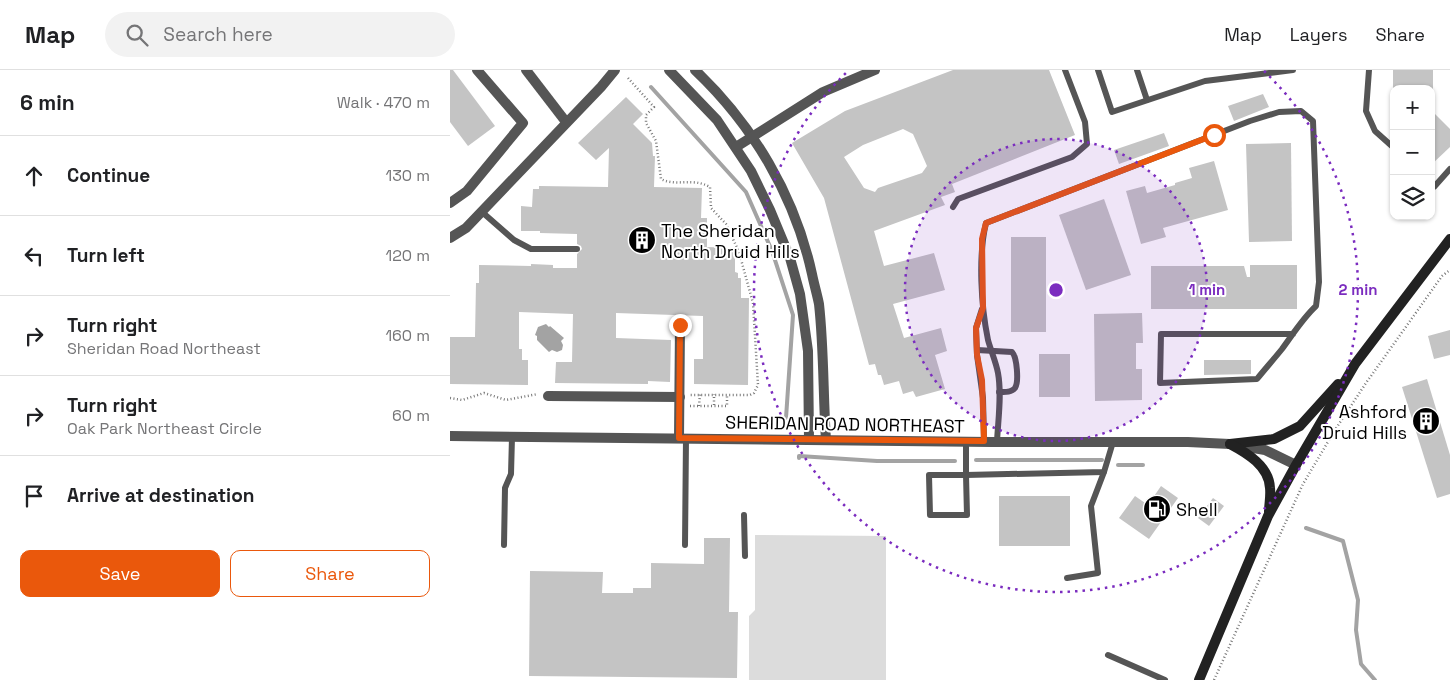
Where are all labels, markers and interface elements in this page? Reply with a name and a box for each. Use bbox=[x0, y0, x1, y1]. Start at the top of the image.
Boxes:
search box bbox=[105, 12, 455, 57]
text: Map bbox=[25, 19, 75, 50]
icon: search bbox=[123, 21, 151, 49]
text: Search here bbox=[163, 22, 273, 47]
text: Map bbox=[1224, 23, 1262, 46]
text: Layers bbox=[1290, 23, 1347, 46]
text: Share bbox=[1375, 23, 1425, 46]
map controls bbox=[1390, 85, 1435, 220]
button: + bbox=[1390, 85, 1435, 130]
text: 6 min bbox=[20, 89, 75, 116]
text: Walk · 470 m bbox=[337, 92, 430, 113]
route start bbox=[1203, 124, 1226, 147]
button: − bbox=[1390, 130, 1435, 175]
icon: ahead bbox=[20, 162, 48, 190]
text: Continue bbox=[67, 163, 150, 188]
text: 130 m bbox=[386, 165, 430, 186]
button: layers bbox=[1390, 175, 1435, 220]
place label: The Sheridan North Druid Hills bbox=[661, 219, 800, 263]
building icon: The Sheridan North Druid Hills bbox=[627, 225, 657, 255]
icon: left bbox=[20, 242, 48, 270]
text: Turn left bbox=[67, 243, 145, 268]
text: 120 m bbox=[386, 245, 430, 266]
text: 1 min bbox=[1189, 280, 1225, 299]
text: 2 min bbox=[1339, 280, 1377, 299]
centre of rings bbox=[1047, 281, 1065, 299]
text: Turn right bbox=[67, 313, 157, 338]
route end bbox=[669, 314, 692, 337]
icon: right bbox=[20, 322, 48, 350]
text: 160 m bbox=[385, 325, 430, 346]
text: Sheridan Road Northeast bbox=[67, 338, 261, 359]
text: Turn right bbox=[67, 393, 157, 418]
place label: Ashford Druid Hills bbox=[1322, 400, 1407, 444]
icon: right bbox=[20, 402, 48, 430]
text: 60 m bbox=[392, 405, 430, 426]
building icon: Ashford Druid Hills bbox=[1411, 406, 1441, 436]
street label: SHERIDAN ROAD NORTHEAST bbox=[725, 410, 965, 438]
text: Oak Park Northeast Circle bbox=[67, 418, 262, 439]
icon: arrive bbox=[20, 482, 48, 510]
text: Arrive at destination bbox=[67, 483, 255, 508]
fuel station icon: Shell bbox=[1142, 494, 1172, 524]
place label: Shell bbox=[1176, 498, 1218, 521]
button: Save bbox=[20, 550, 220, 597]
button: Share bbox=[230, 550, 430, 597]

